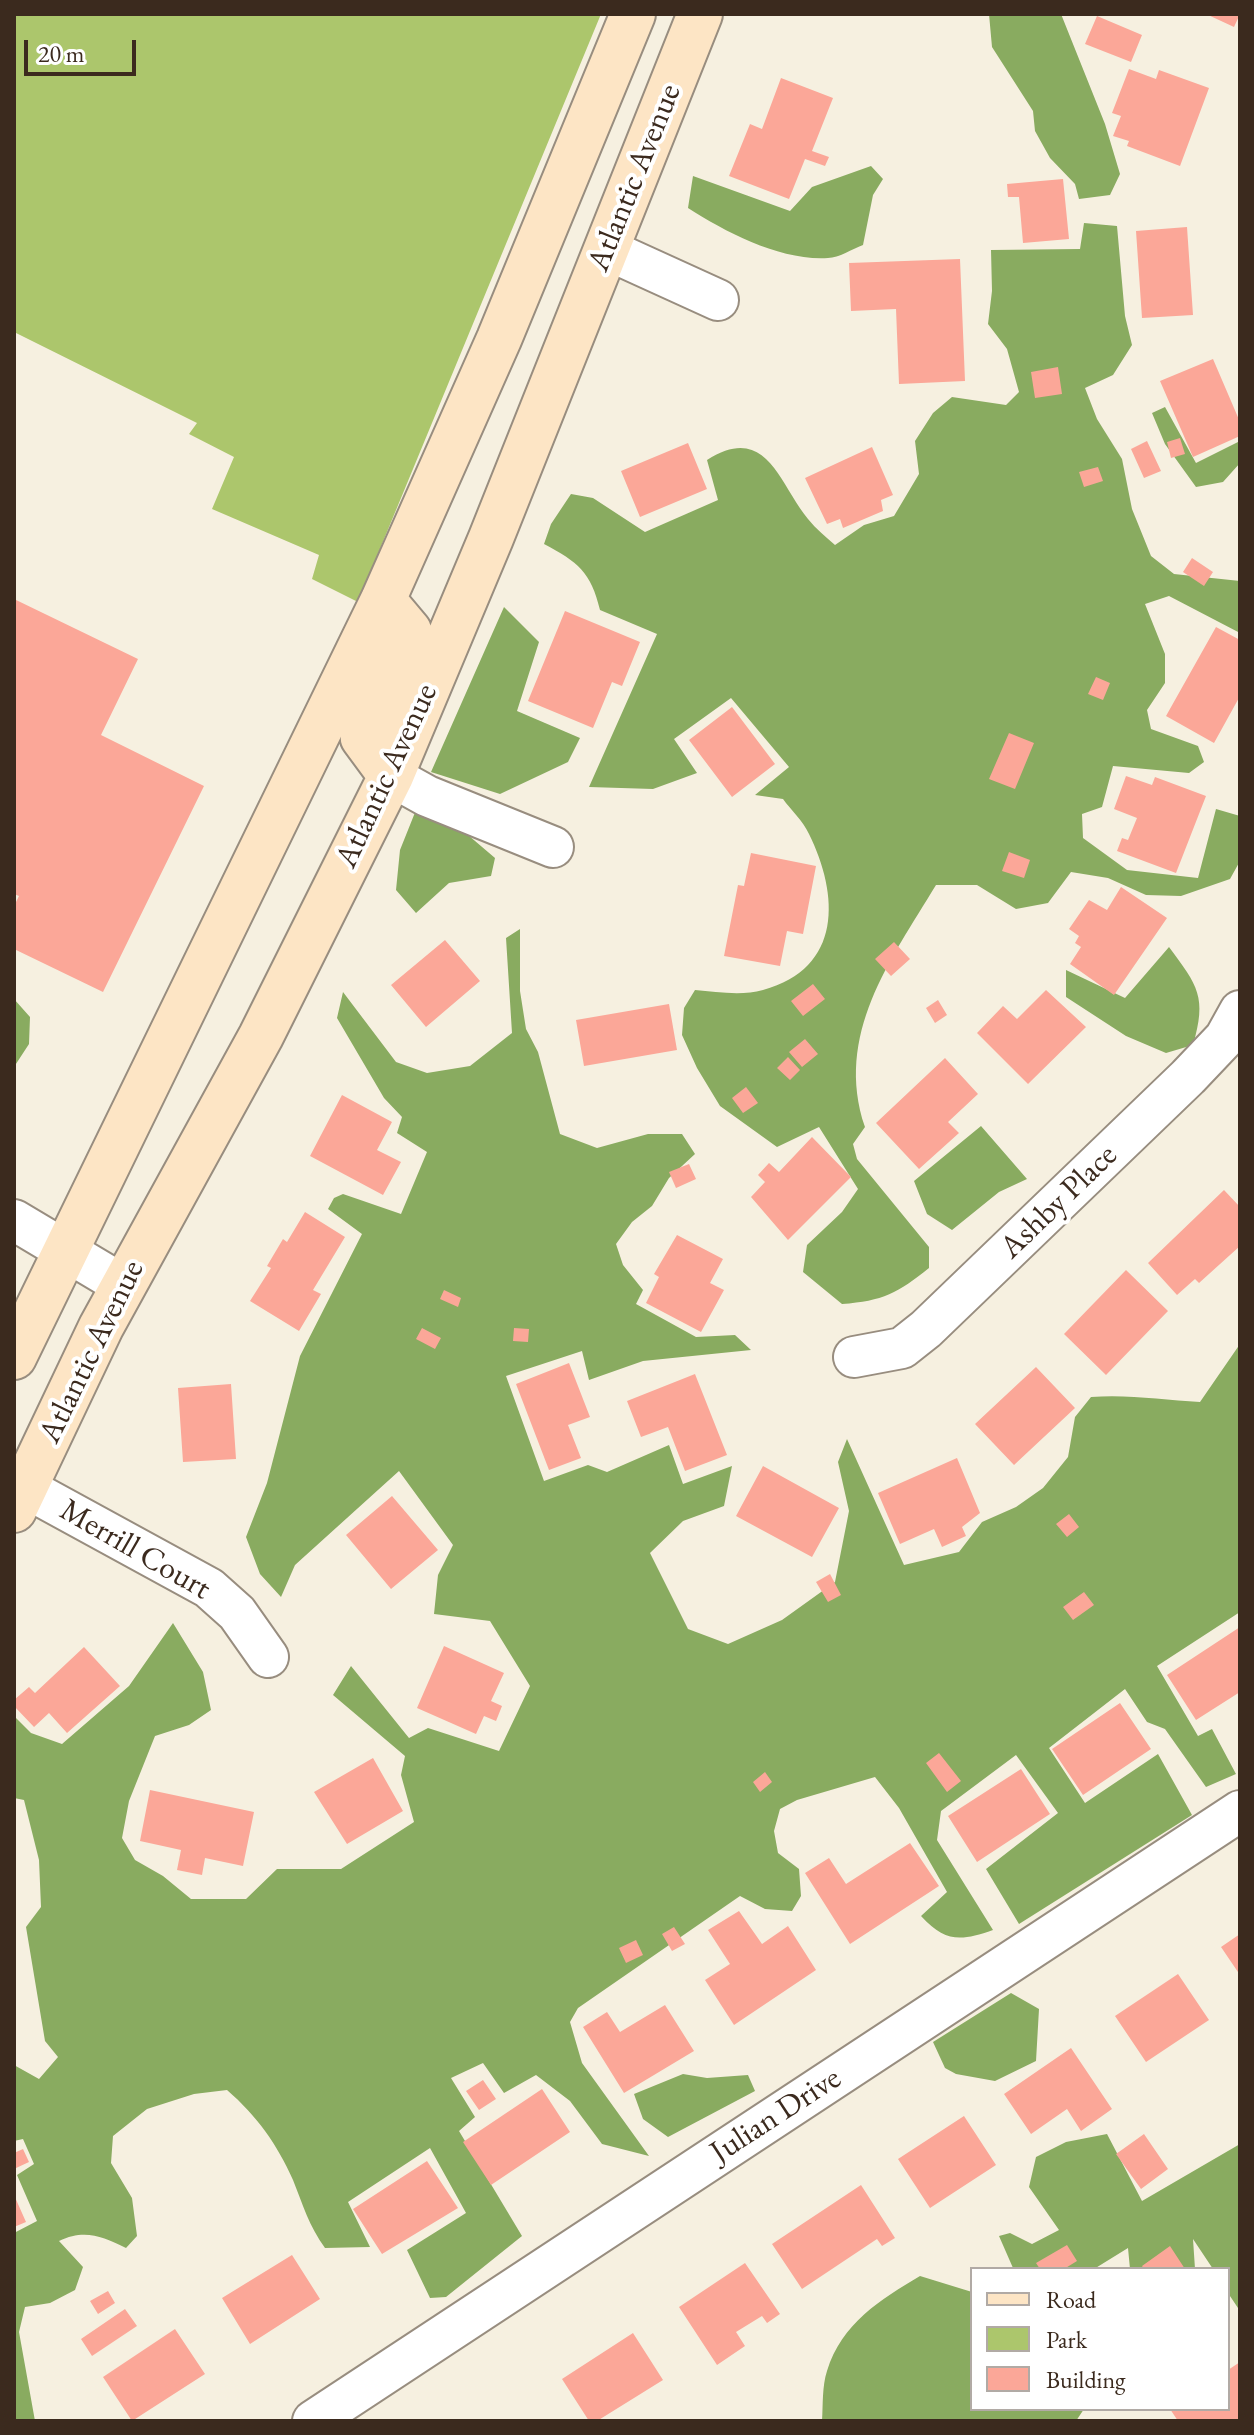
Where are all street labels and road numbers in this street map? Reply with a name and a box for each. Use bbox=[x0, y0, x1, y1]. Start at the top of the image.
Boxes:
street label: Atlantic Avenue bbox=[580, 79, 690, 277]
street label: Atlantic Avenue bbox=[328, 678, 446, 874]
street label: Ashby Place bbox=[992, 1137, 1126, 1267]
street label: Atlantic Avenue bbox=[31, 1254, 153, 1450]
street label: Merrill Court bbox=[53, 1491, 217, 1609]
street label: Julian Drive bbox=[704, 2060, 848, 2172]

